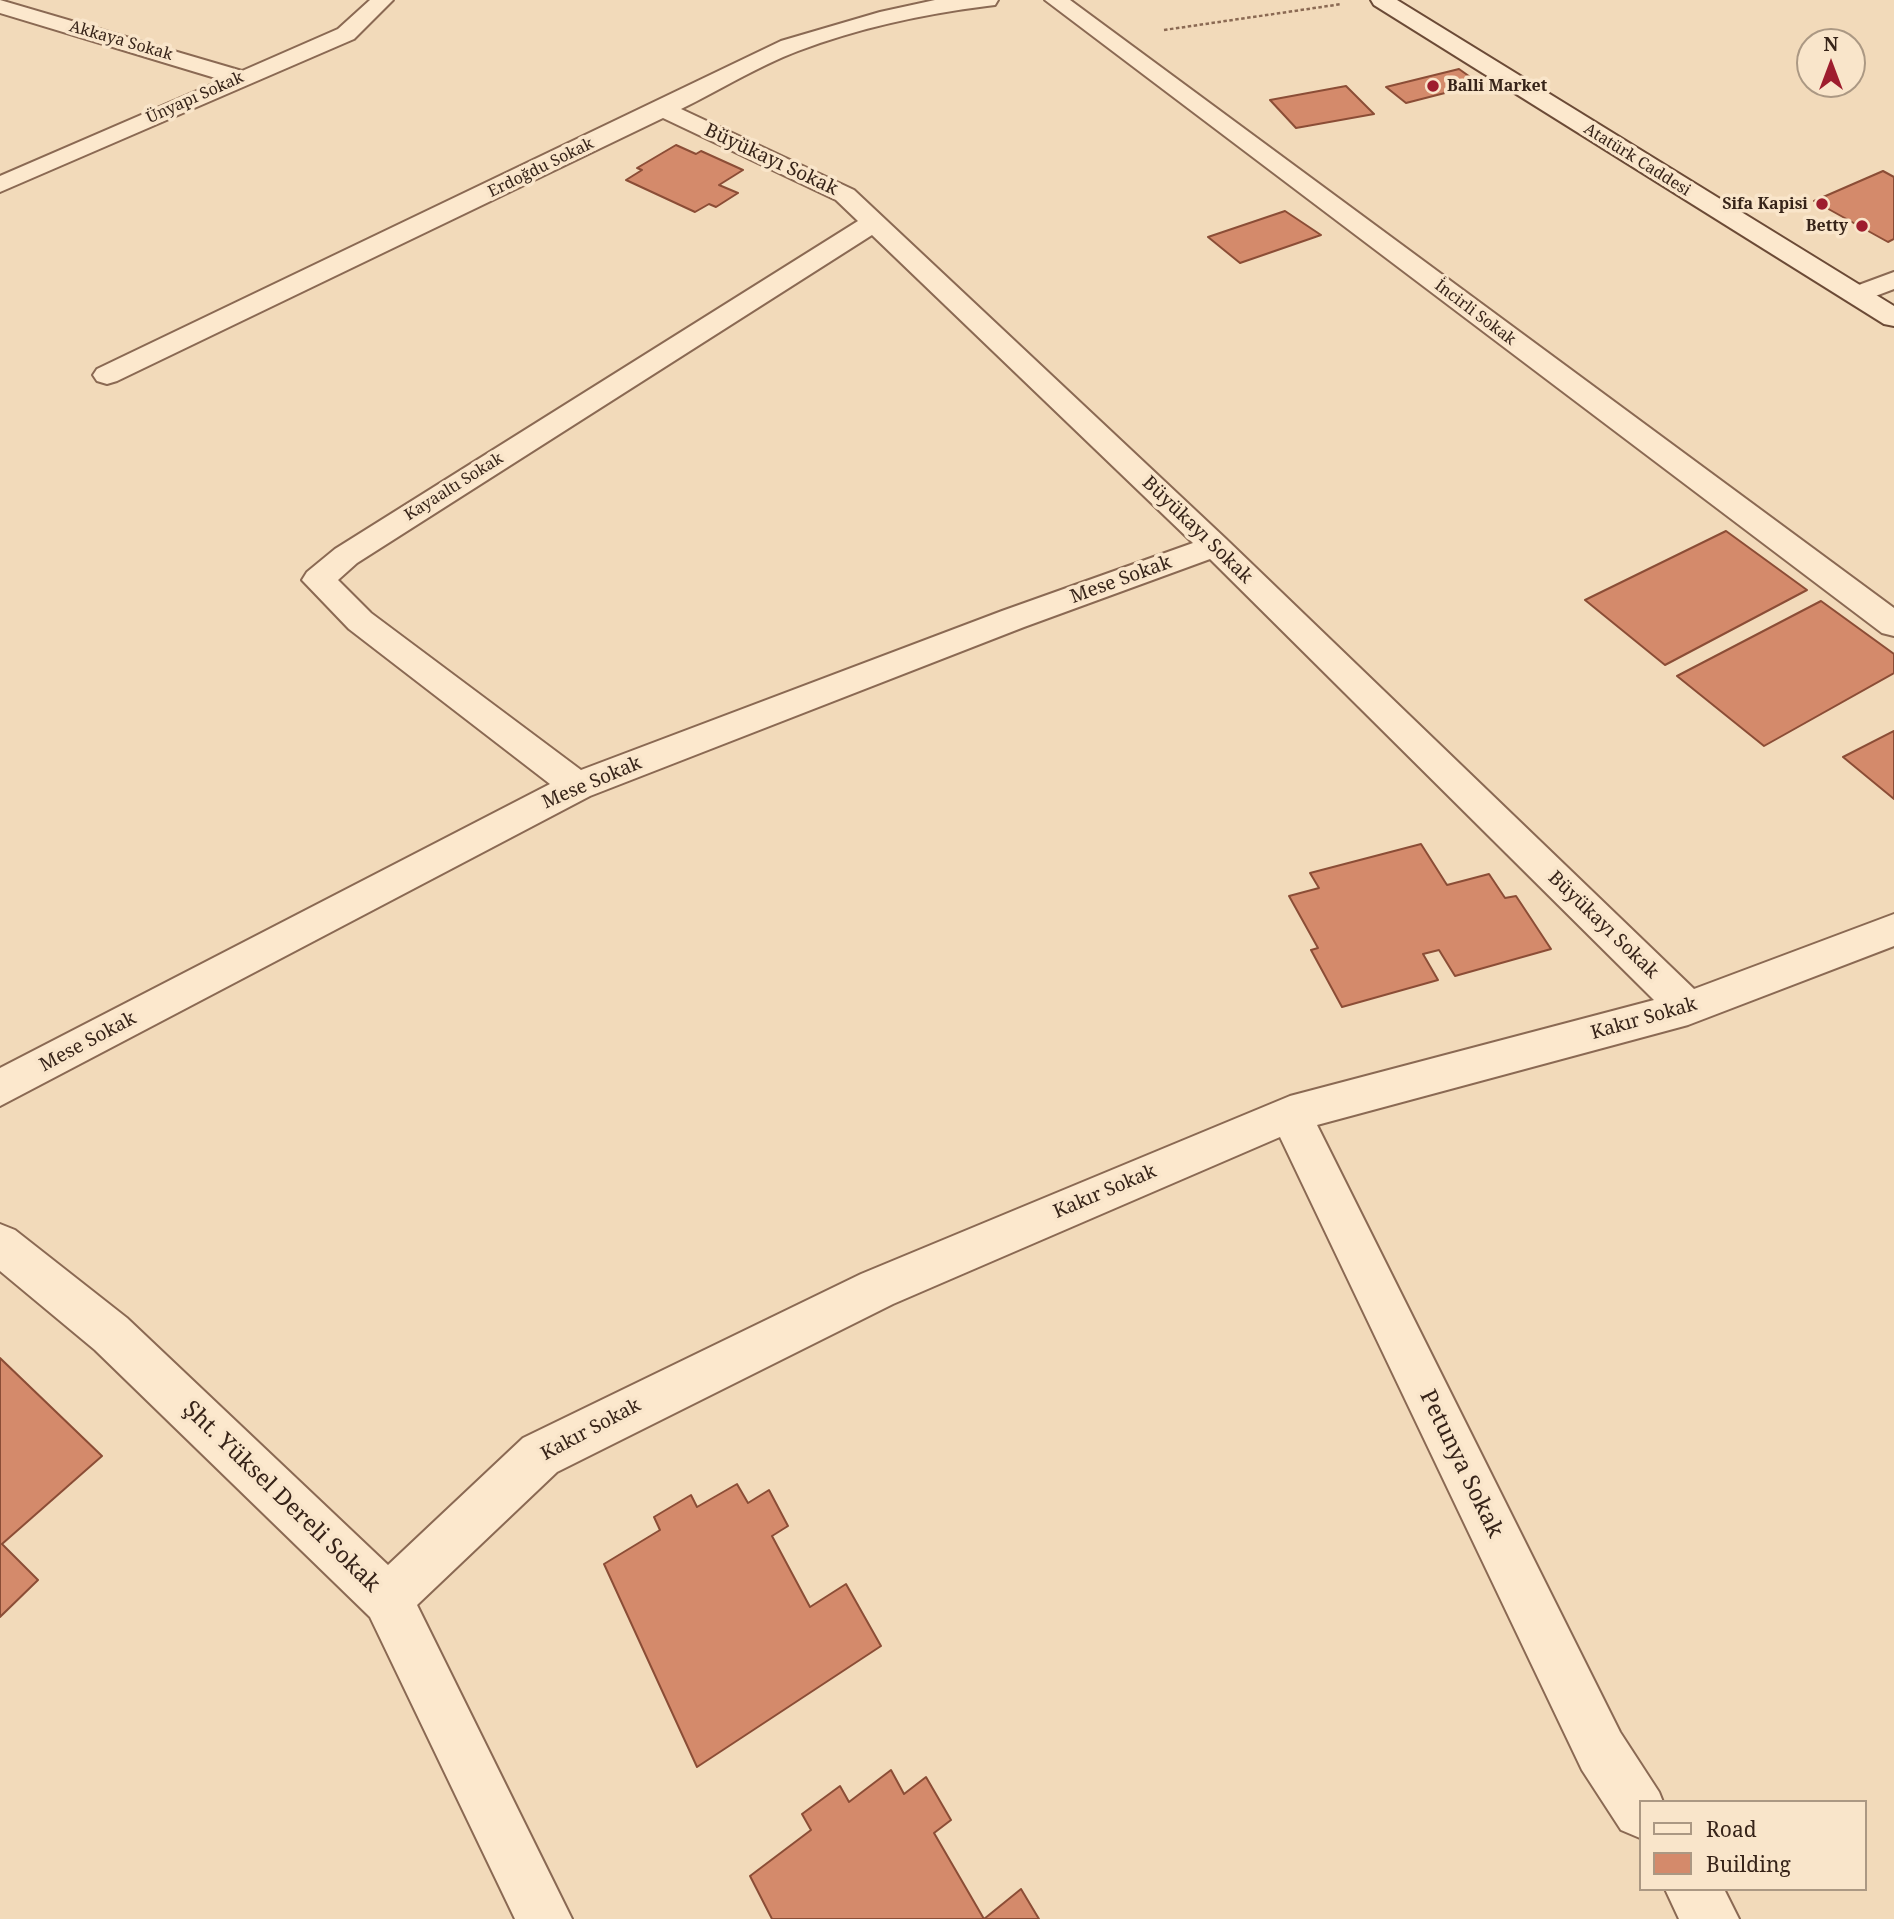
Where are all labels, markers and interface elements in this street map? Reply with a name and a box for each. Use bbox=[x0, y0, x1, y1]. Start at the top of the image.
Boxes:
street label: Akkaya Sokak bbox=[67, 17, 175, 65]
north arrow bbox=[1796, 28, 1866, 98]
text: N bbox=[1824, 31, 1838, 57]
street label: Ünyapı Sokak bbox=[143, 68, 247, 128]
place label: Balli Market bbox=[1447, 76, 1547, 96]
marker: Balli Market bbox=[1425, 78, 1441, 94]
street label: Büyükayı Sokak bbox=[701, 119, 841, 201]
street label: Atatürk Caddesi bbox=[1580, 119, 1694, 201]
street label: Erdoğdu Sokak bbox=[485, 134, 597, 202]
place label: Sifa Kapisi bbox=[1722, 194, 1808, 214]
marker: Sifa Kapisi bbox=[1814, 196, 1830, 212]
place label: Betty bbox=[1806, 216, 1848, 236]
marker: Betty bbox=[1854, 218, 1870, 234]
street label: İncirli Sokak bbox=[1431, 276, 1519, 350]
street label: Kayaaltı Sokak bbox=[401, 449, 507, 525]
street label: Büyükayı Sokak bbox=[1137, 472, 1257, 588]
street label: Mese Sokak bbox=[1067, 551, 1175, 609]
street label: Mese Sokak bbox=[539, 752, 645, 814]
street label: Büyükayı Sokak bbox=[1543, 867, 1663, 983]
street label: Kakır Sokak bbox=[1588, 993, 1700, 1045]
street label: Mese Sokak bbox=[36, 1007, 140, 1077]
street label: Kakır Sokak bbox=[1050, 1160, 1160, 1224]
street label: Petunya Sokak bbox=[1413, 1386, 1509, 1542]
street label: Kakır Sokak bbox=[537, 1394, 645, 1466]
street label: Şht. Yüksel Dereli Sokak bbox=[177, 1396, 385, 1598]
legend bbox=[1638, 1800, 1866, 1891]
text: Road bbox=[1706, 1815, 1757, 1843]
text: Building bbox=[1706, 1850, 1791, 1878]

